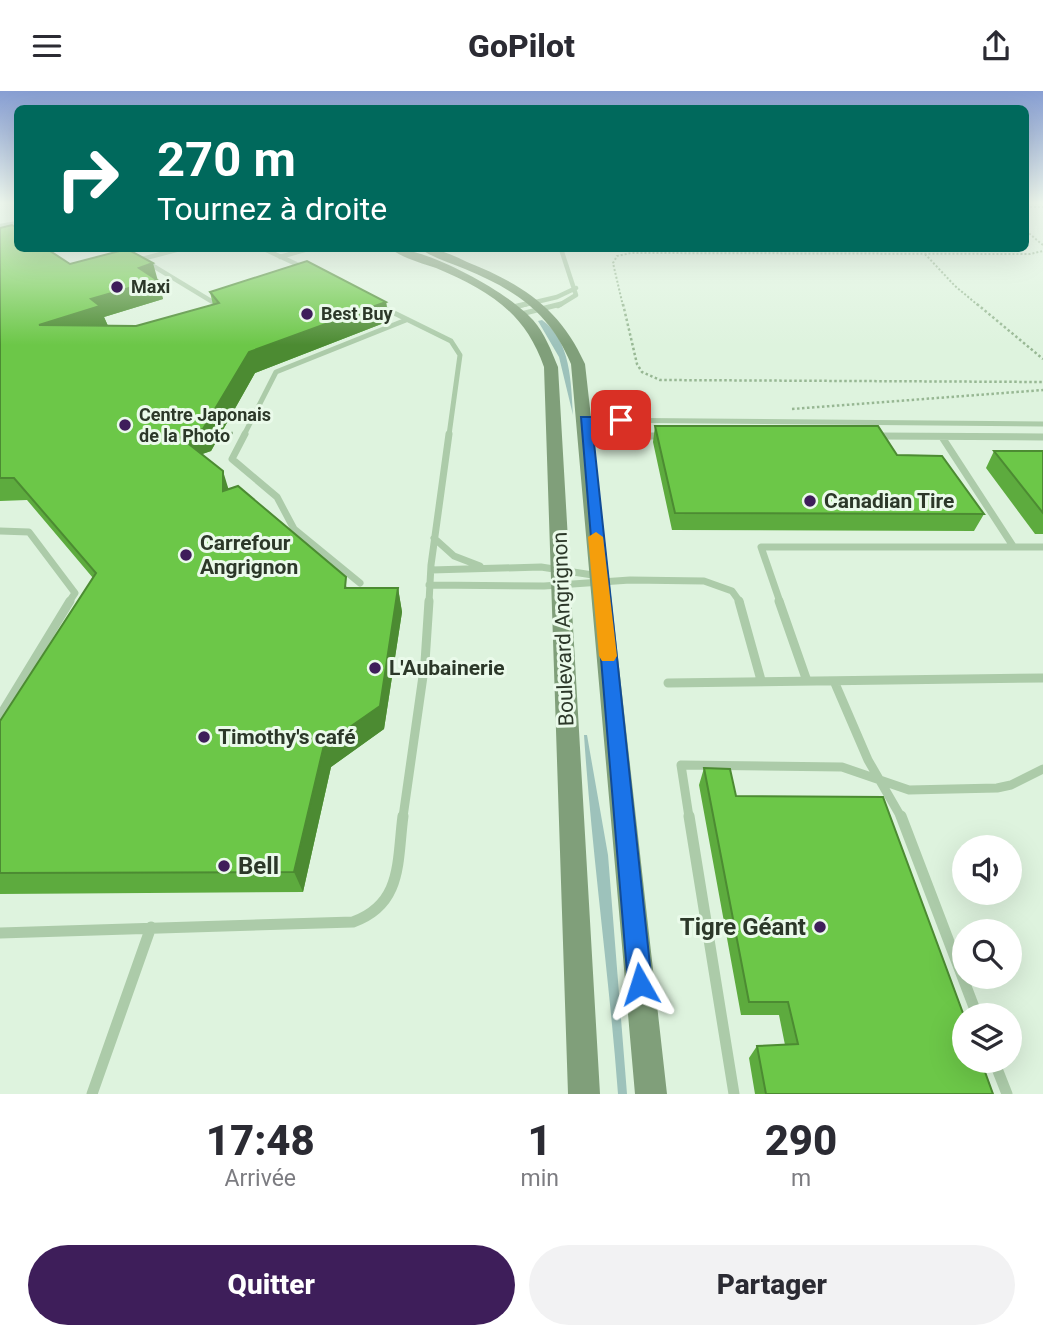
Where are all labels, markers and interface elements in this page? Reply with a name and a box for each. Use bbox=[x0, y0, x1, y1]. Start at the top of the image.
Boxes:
icon: menu bbox=[28, 27, 66, 65]
text: GoPilot bbox=[468, 27, 575, 65]
icon: share bbox=[977, 27, 1015, 65]
text: 270 m bbox=[157, 131, 296, 188]
icon: right bbox=[42, 133, 133, 224]
text: Tournez à droite bbox=[157, 190, 387, 228]
place label: Maxi bbox=[131, 276, 170, 297]
marker: Maxi bbox=[109, 279, 125, 295]
place label: Best Buy bbox=[321, 303, 394, 324]
marker: Best Buy bbox=[299, 306, 315, 322]
pin bbox=[591, 390, 651, 450]
icon: arrive bbox=[602, 401, 640, 439]
place label: Centre Japonais de la Photo bbox=[139, 404, 271, 446]
marker: Centre Japonais de la Photo bbox=[117, 417, 133, 433]
place label: Canadian Tire bbox=[824, 489, 954, 513]
marker: Canadian Tire bbox=[802, 493, 818, 509]
place label: Carrefour Angrignon bbox=[200, 531, 298, 579]
street label: Boulevard Angrignon bbox=[548, 531, 578, 727]
marker: Carrefour Angrignon bbox=[178, 547, 194, 563]
place label: L'Aubainerie bbox=[389, 656, 505, 680]
marker: L'Aubainerie bbox=[367, 660, 383, 676]
place label: Timothy's café bbox=[218, 725, 355, 749]
marker: Timothy's café bbox=[196, 729, 212, 745]
map controls bbox=[952, 835, 1022, 1073]
button: sound bbox=[952, 835, 1022, 905]
place label: Bell bbox=[238, 852, 279, 880]
marker: Bell bbox=[216, 858, 232, 874]
place label: Tigre Géant bbox=[680, 913, 806, 941]
marker: Tigre Géant bbox=[812, 919, 828, 935]
button: search bbox=[952, 919, 1022, 989]
position arrow bbox=[603, 947, 677, 1021]
button: layers bbox=[952, 1003, 1022, 1073]
text: 17:48 bbox=[206, 1116, 315, 1165]
text: 1 bbox=[528, 1116, 552, 1165]
text: 290 bbox=[765, 1116, 837, 1165]
text: Arrivée bbox=[224, 1165, 296, 1192]
text: min bbox=[520, 1165, 559, 1192]
text: m bbox=[791, 1165, 811, 1192]
button: Quitter bbox=[28, 1245, 515, 1325]
button: Partager bbox=[529, 1245, 1015, 1325]

